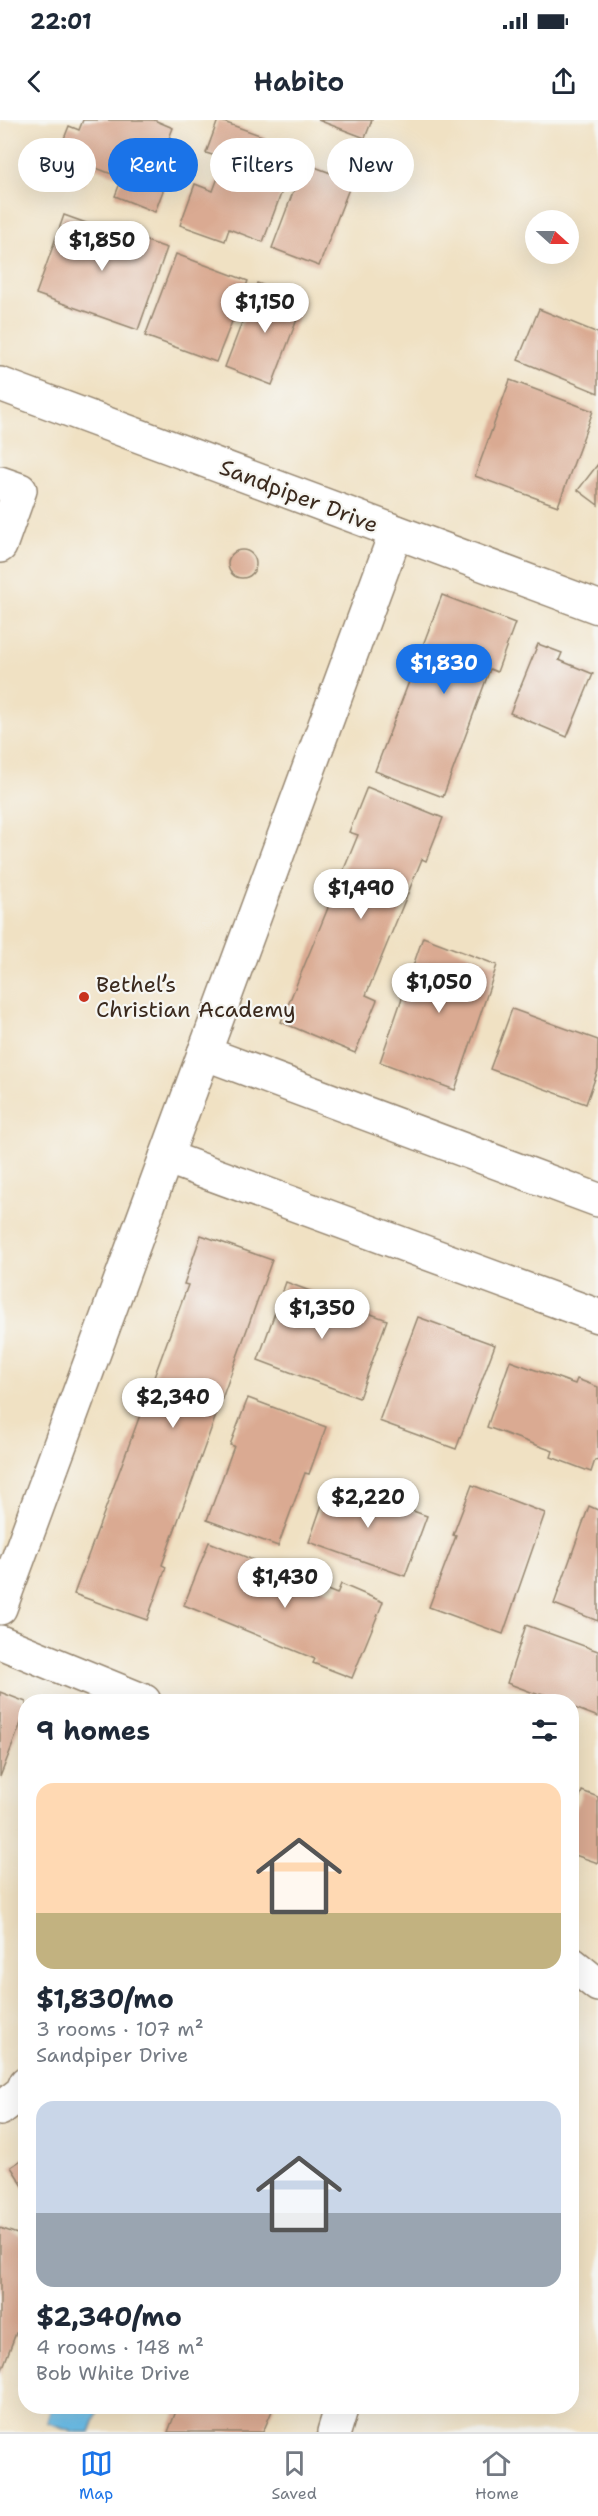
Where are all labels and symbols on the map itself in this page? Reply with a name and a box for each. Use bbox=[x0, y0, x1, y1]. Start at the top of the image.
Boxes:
north arrow bbox=[525, 210, 579, 264]
pin: $1,850 bbox=[53, 221, 151, 272]
pin: $1,150 bbox=[216, 283, 314, 334]
street label: Sandpiper Drive bbox=[216, 452, 382, 540]
pin: $1,830 bbox=[395, 644, 493, 695]
pin: $1,490 bbox=[312, 869, 410, 920]
pin: $1,050 bbox=[390, 963, 488, 1014]
place label: Bethel’s Christian Academy bbox=[96, 970, 296, 1024]
marker: Bethel’s Christian Academy bbox=[77, 990, 91, 1004]
pin: $1,350 bbox=[273, 1289, 371, 1340]
pin: $2,340 bbox=[124, 1378, 222, 1429]
pin: $2,220 bbox=[319, 1478, 417, 1529]
pin: $1,430 bbox=[236, 1558, 334, 1609]

